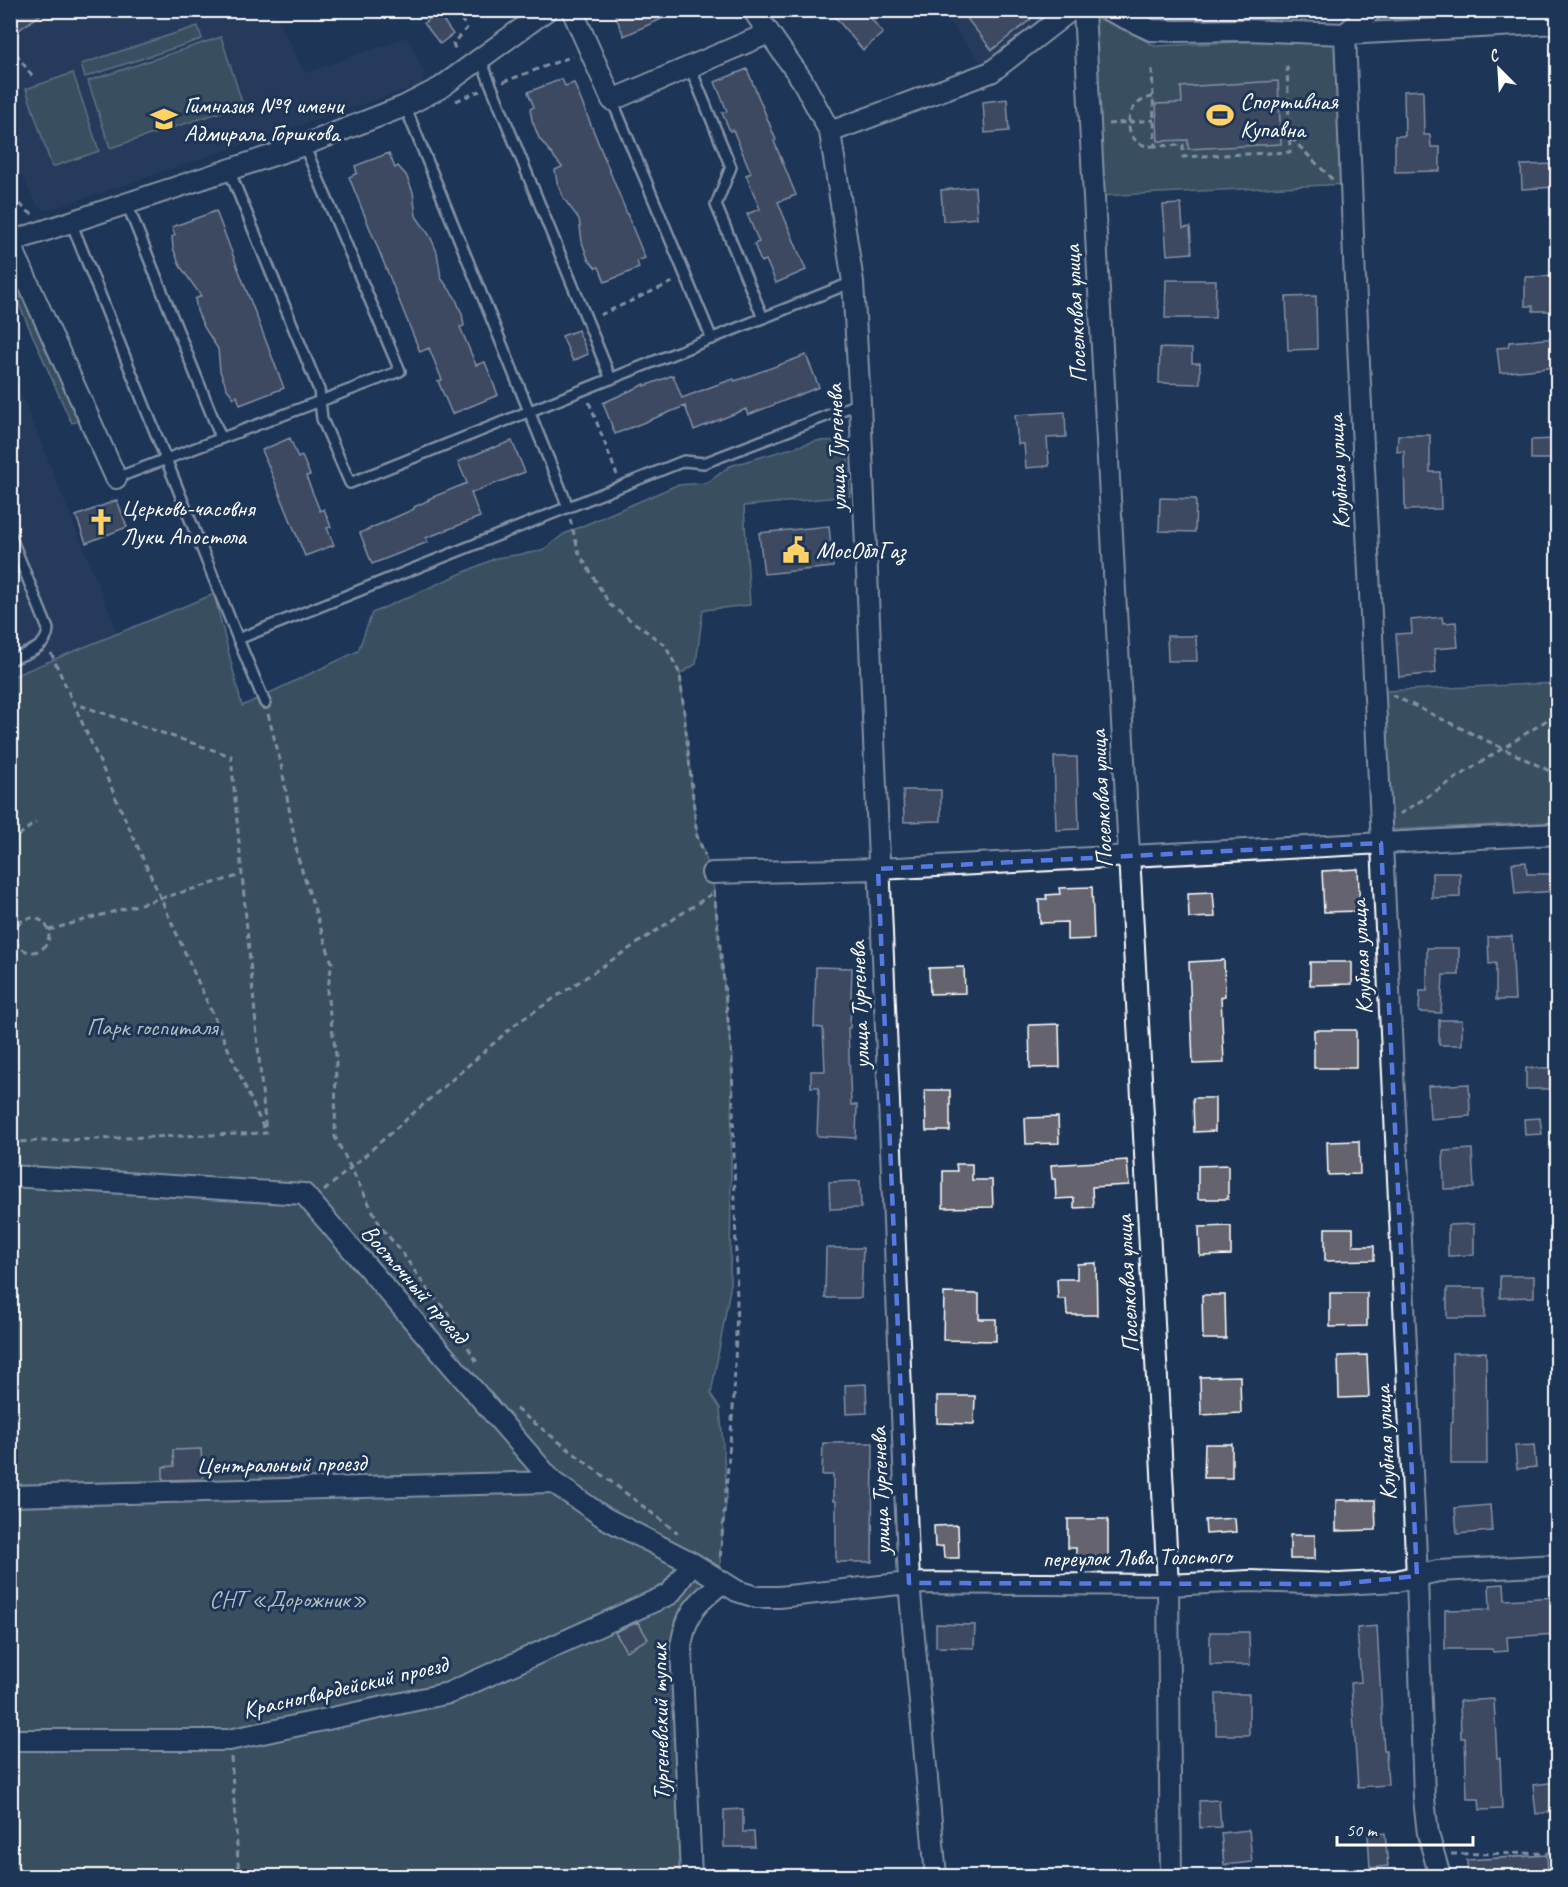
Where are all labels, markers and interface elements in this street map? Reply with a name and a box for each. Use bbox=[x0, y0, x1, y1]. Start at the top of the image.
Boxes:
north arrow bbox=[1469, 39, 1529, 99]
text: С bbox=[1486, 45, 1503, 67]
place label: Спортивная Купавна bbox=[1240, 86, 1339, 144]
place label: Гимназия №9 имени Адмирала Горшкова bbox=[184, 90, 345, 148]
sports icon: Спортивная Купавна bbox=[1205, 100, 1235, 130]
school or university icon: Гимназия №9 имени Адмирала Горшкова bbox=[149, 104, 179, 134]
street label: Поселковая улица bbox=[1056, 243, 1094, 384]
street label: улица Тургенева bbox=[819, 382, 853, 514]
street label: Клубная улица bbox=[1320, 412, 1356, 530]
place label: Церковь-часовня Луки Апостола bbox=[121, 493, 256, 551]
church icon: Церковь-часовня Луки Апостола bbox=[86, 507, 116, 537]
public building icon: МосОблГаз bbox=[781, 535, 811, 565]
place label: МосОблГаз bbox=[816, 535, 907, 566]
street label: Поселковая улица bbox=[1082, 728, 1120, 869]
street label: Клубная улица bbox=[1343, 897, 1379, 1015]
street label: улица Тургенева bbox=[842, 939, 876, 1071]
park label: Парк госпиталя bbox=[87, 1012, 219, 1042]
street label: Поселковая улица bbox=[1108, 1213, 1146, 1354]
street label: Восточный проезд bbox=[355, 1218, 477, 1352]
street label: Клубная улица bbox=[1367, 1383, 1403, 1501]
street label: улица Тургенева bbox=[863, 1425, 897, 1557]
street label: Центральный проезд bbox=[196, 1447, 369, 1480]
street label: переулок Льва Толстого bbox=[1042, 1540, 1234, 1574]
park label: СНТ «Дорожник» bbox=[209, 1584, 367, 1614]
street label: Тургеневский тупик bbox=[644, 1641, 676, 1801]
street label: Красногвардейский проезд bbox=[240, 1648, 453, 1725]
scale bar bbox=[1337, 1809, 1474, 1847]
text: 50 m bbox=[1346, 1819, 1379, 1841]

